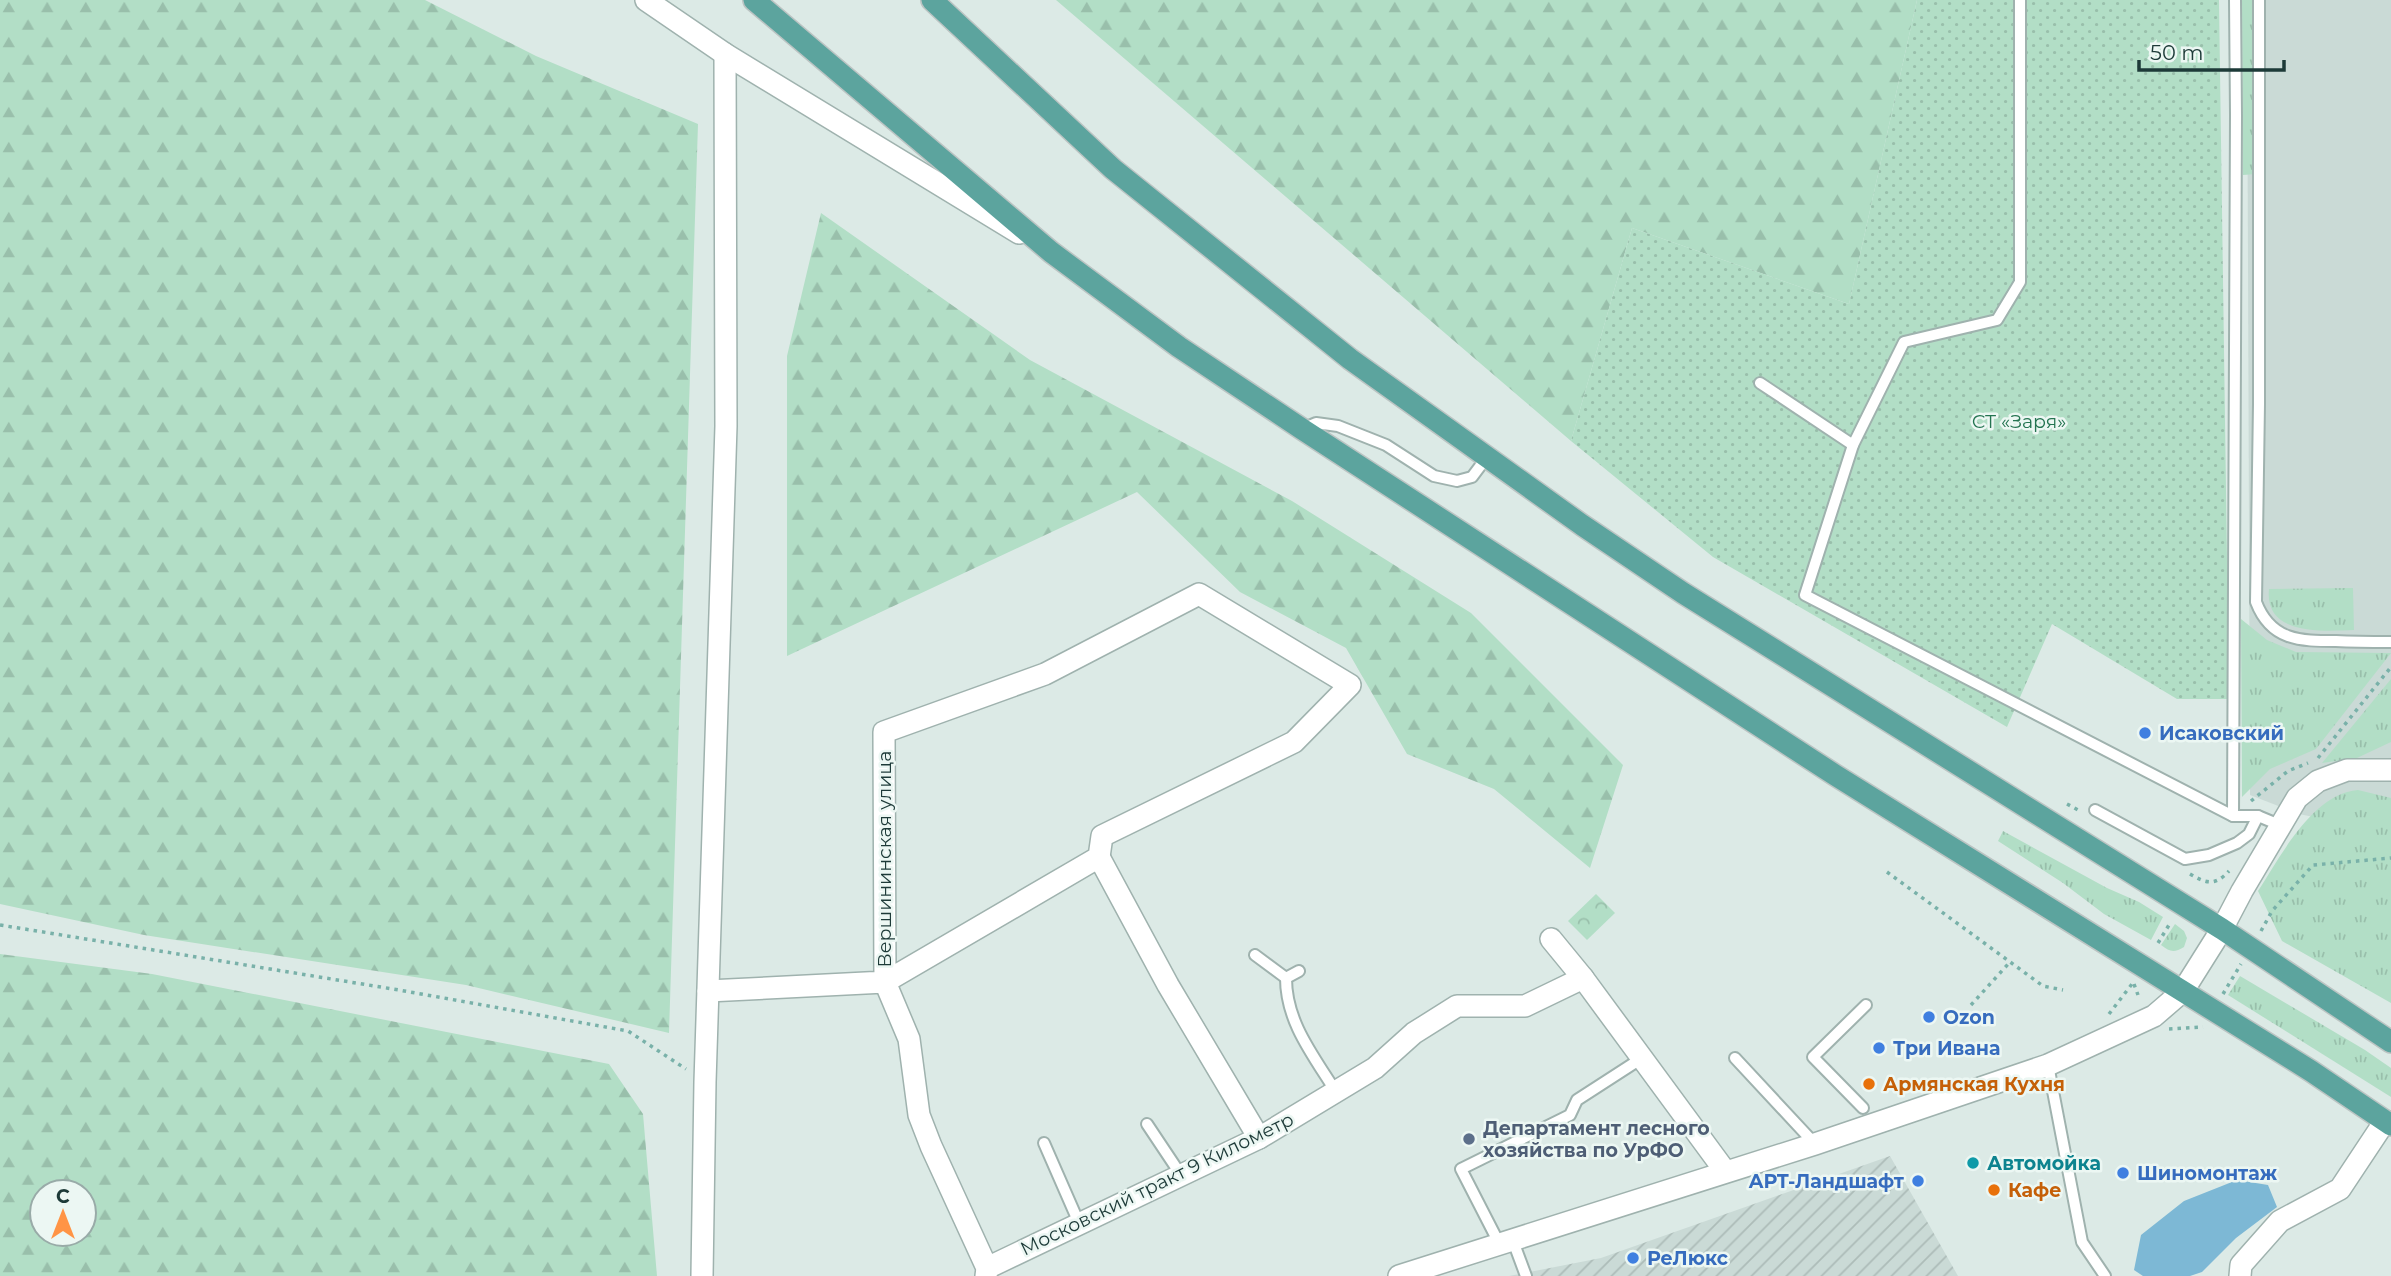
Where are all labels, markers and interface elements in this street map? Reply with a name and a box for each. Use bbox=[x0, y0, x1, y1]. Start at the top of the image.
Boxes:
scale bar bbox=[2139, 28, 2284, 72]
text: 50 m bbox=[2150, 40, 2204, 65]
park label: СТ «Заря» bbox=[1972, 410, 2066, 433]
place label: Исаковский bbox=[2159, 722, 2284, 745]
marker: Исаковский bbox=[2137, 725, 2153, 741]
street label: Вершининская улица bbox=[873, 751, 896, 967]
place label: Ozon bbox=[1943, 1006, 1995, 1029]
marker: Ozon bbox=[1921, 1009, 1937, 1025]
place label: Три Ивана bbox=[1893, 1037, 2001, 1060]
marker: Три Ивана bbox=[1871, 1040, 1887, 1056]
place label: Армянская Кухня bbox=[1883, 1073, 2065, 1096]
marker: Армянская Кухня bbox=[1861, 1076, 1877, 1092]
street label: Московский тракт 9 Километр bbox=[1017, 1108, 1297, 1260]
place label: Департамент лесного хозяйства по УрФО bbox=[1483, 1117, 1710, 1162]
marker: Департамент лесного хозяйства по УрФО bbox=[1461, 1131, 1477, 1147]
place label: Автомойка bbox=[1987, 1152, 2101, 1175]
marker: Автомойка bbox=[1965, 1155, 1981, 1171]
place label: Шиномонтаж bbox=[2137, 1162, 2278, 1185]
marker: Шиномонтаж bbox=[2115, 1165, 2131, 1181]
place label: АРТ-Ландшафт bbox=[1748, 1170, 1905, 1193]
marker: АРТ-Ландшафт bbox=[1910, 1173, 1926, 1189]
north arrow bbox=[28, 1178, 98, 1248]
place label: Кафе bbox=[2008, 1179, 2061, 1202]
marker: Кафе bbox=[1986, 1182, 2002, 1198]
text: С bbox=[56, 1185, 70, 1208]
place label: РеЛюкс bbox=[1647, 1247, 1728, 1270]
marker: РеЛюкс bbox=[1625, 1250, 1641, 1266]

